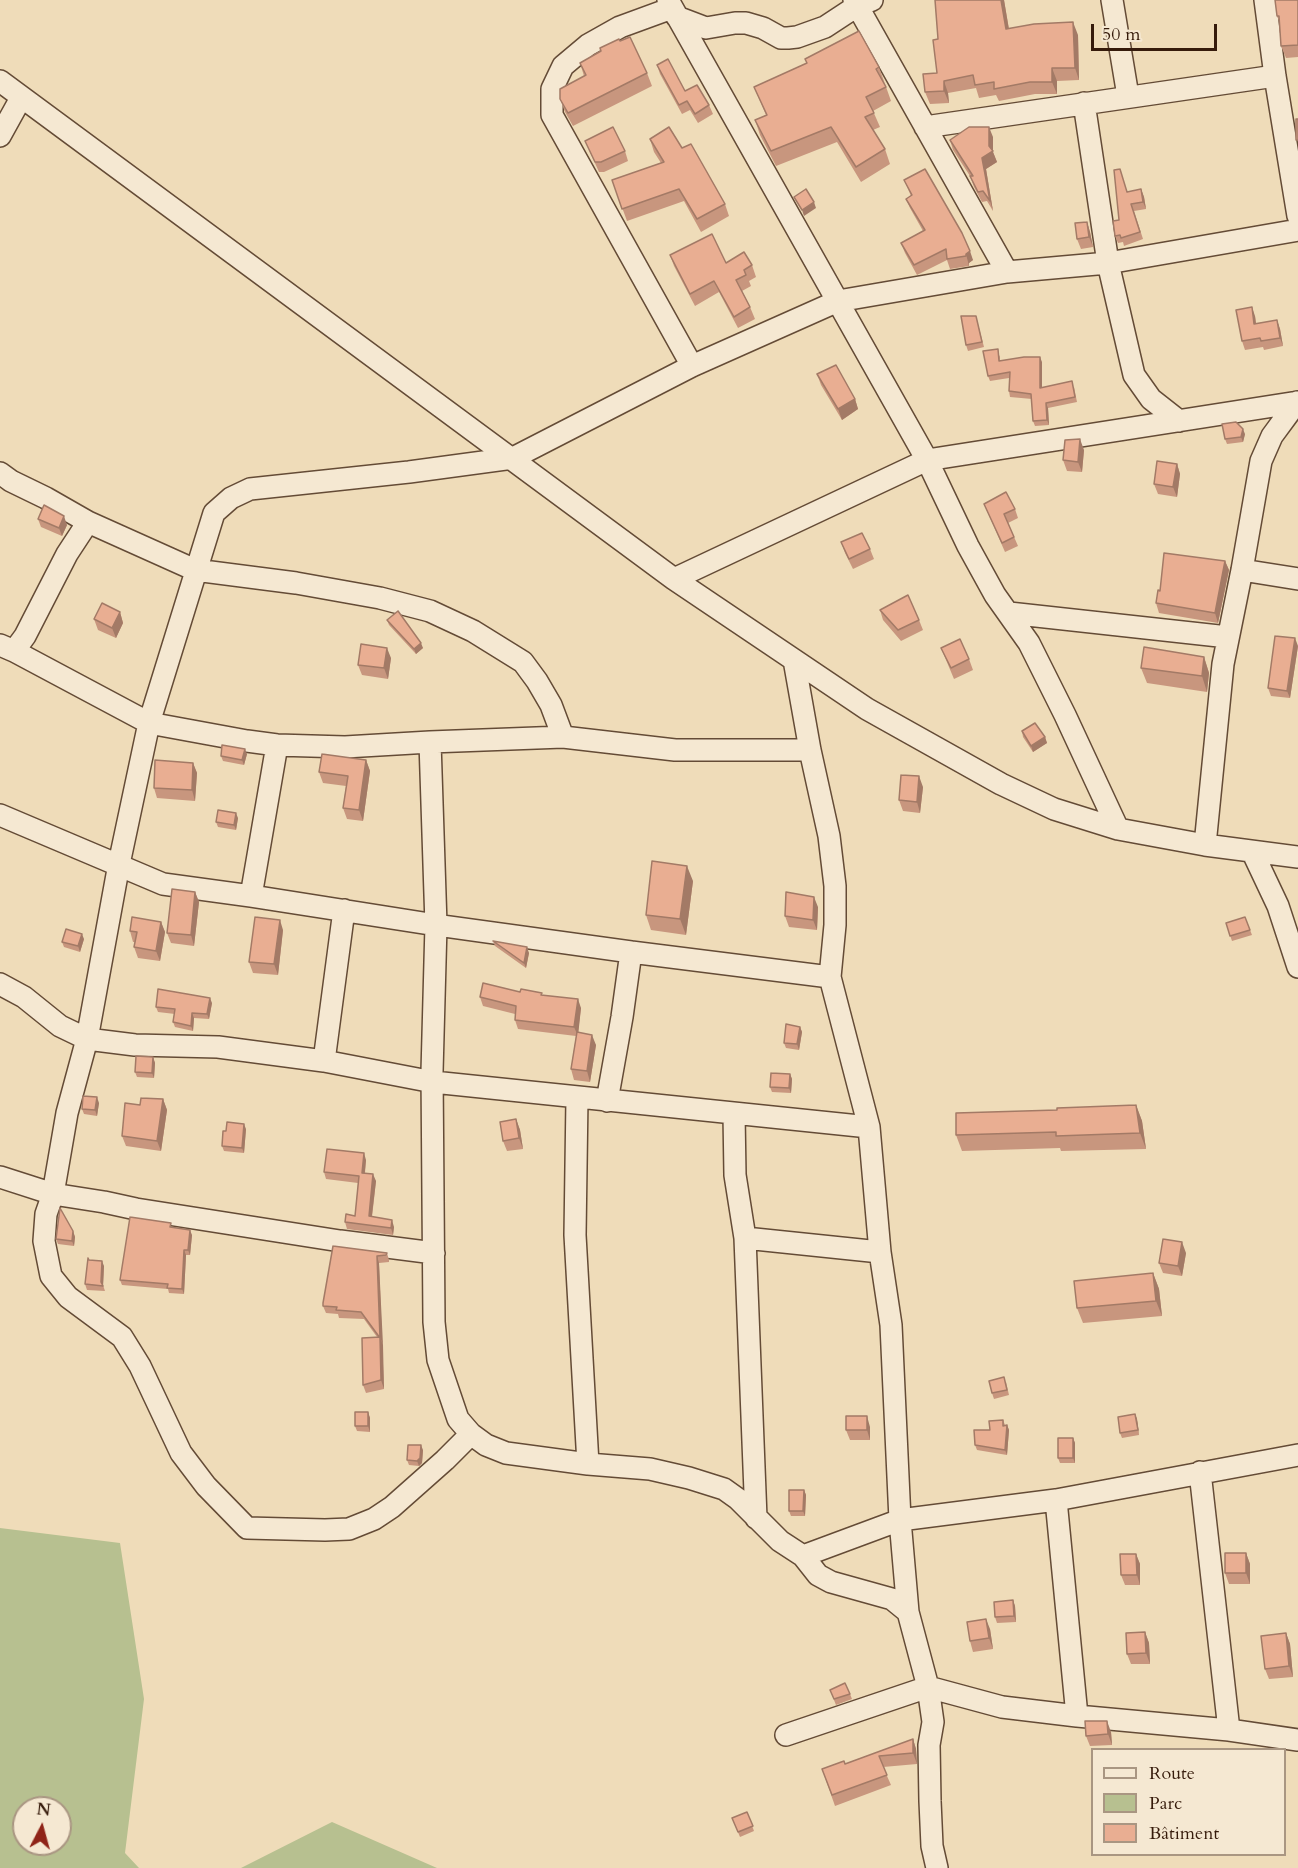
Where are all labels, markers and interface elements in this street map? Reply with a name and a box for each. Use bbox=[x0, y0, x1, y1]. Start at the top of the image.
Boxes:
scale bar bbox=[1094, 12, 1220, 50]
text: 50 m bbox=[1102, 22, 1141, 47]
legend bbox=[1091, 1748, 1286, 1856]
text: Route bbox=[1149, 1761, 1195, 1786]
text: Parc bbox=[1149, 1791, 1182, 1816]
north arrow bbox=[12, 1796, 72, 1856]
text: N bbox=[36, 1798, 52, 1822]
text: Bâtiment bbox=[1149, 1821, 1219, 1846]

